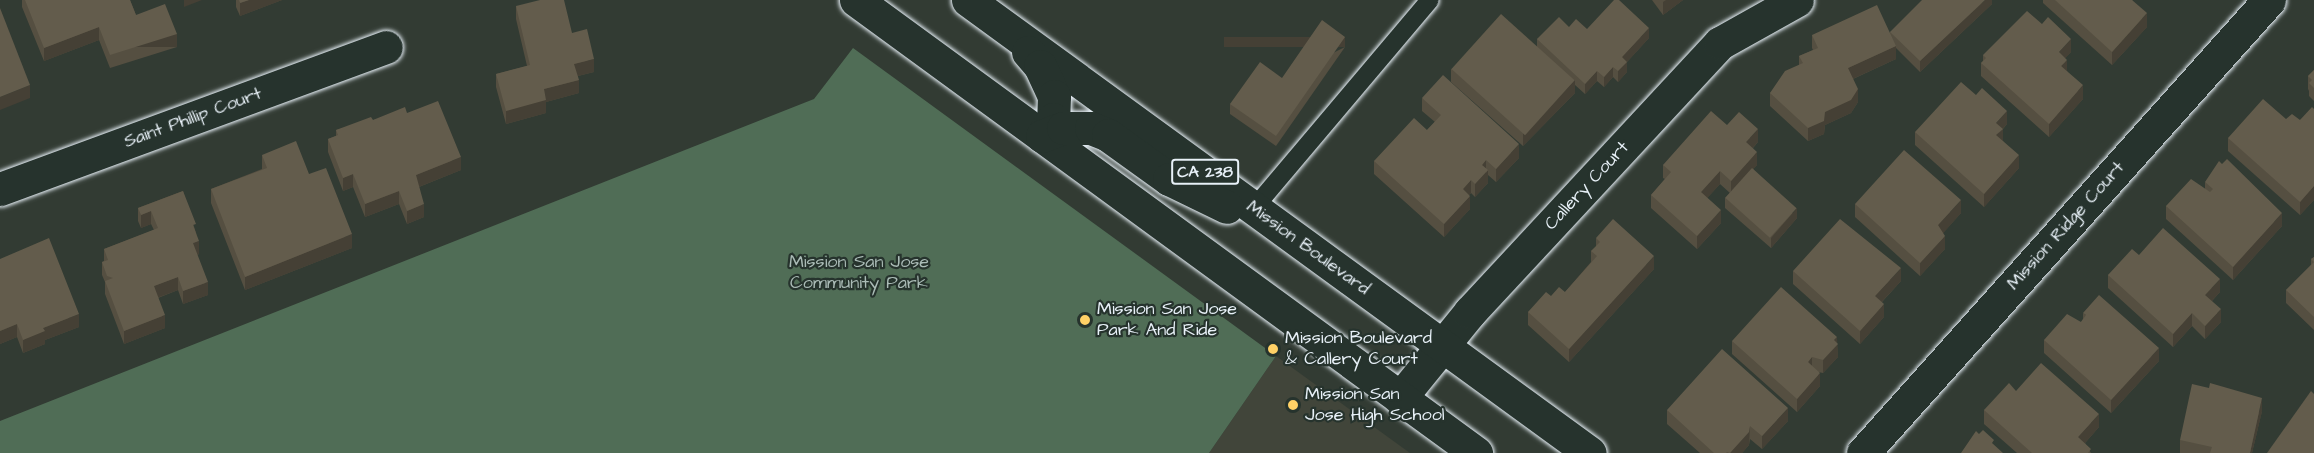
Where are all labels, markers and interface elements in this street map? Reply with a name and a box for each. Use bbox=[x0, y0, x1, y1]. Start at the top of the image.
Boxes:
street label: Saint Phillip Court bbox=[121, 83, 265, 153]
street label: Callery Court bbox=[1540, 137, 1634, 235]
street label: Mission Ridge Court bbox=[2003, 157, 2129, 295]
road number: CA 238 bbox=[1170, 159, 1240, 185]
street label: Mission Boulevard bbox=[1242, 196, 1374, 300]
park label: Mission San Jose Community Park bbox=[789, 252, 929, 294]
place label: Mission San Jose Park And Ride bbox=[1097, 299, 1237, 342]
marker: Mission San Jose Park And Ride bbox=[1078, 313, 1092, 327]
place label: Mission Boulevard & Callery Court bbox=[1285, 328, 1432, 370]
marker: Mission Boulevard & Callery Court bbox=[1266, 342, 1280, 356]
place label: Mission San Jose High School bbox=[1305, 384, 1445, 426]
marker: Mission San Jose High School bbox=[1286, 398, 1300, 412]

